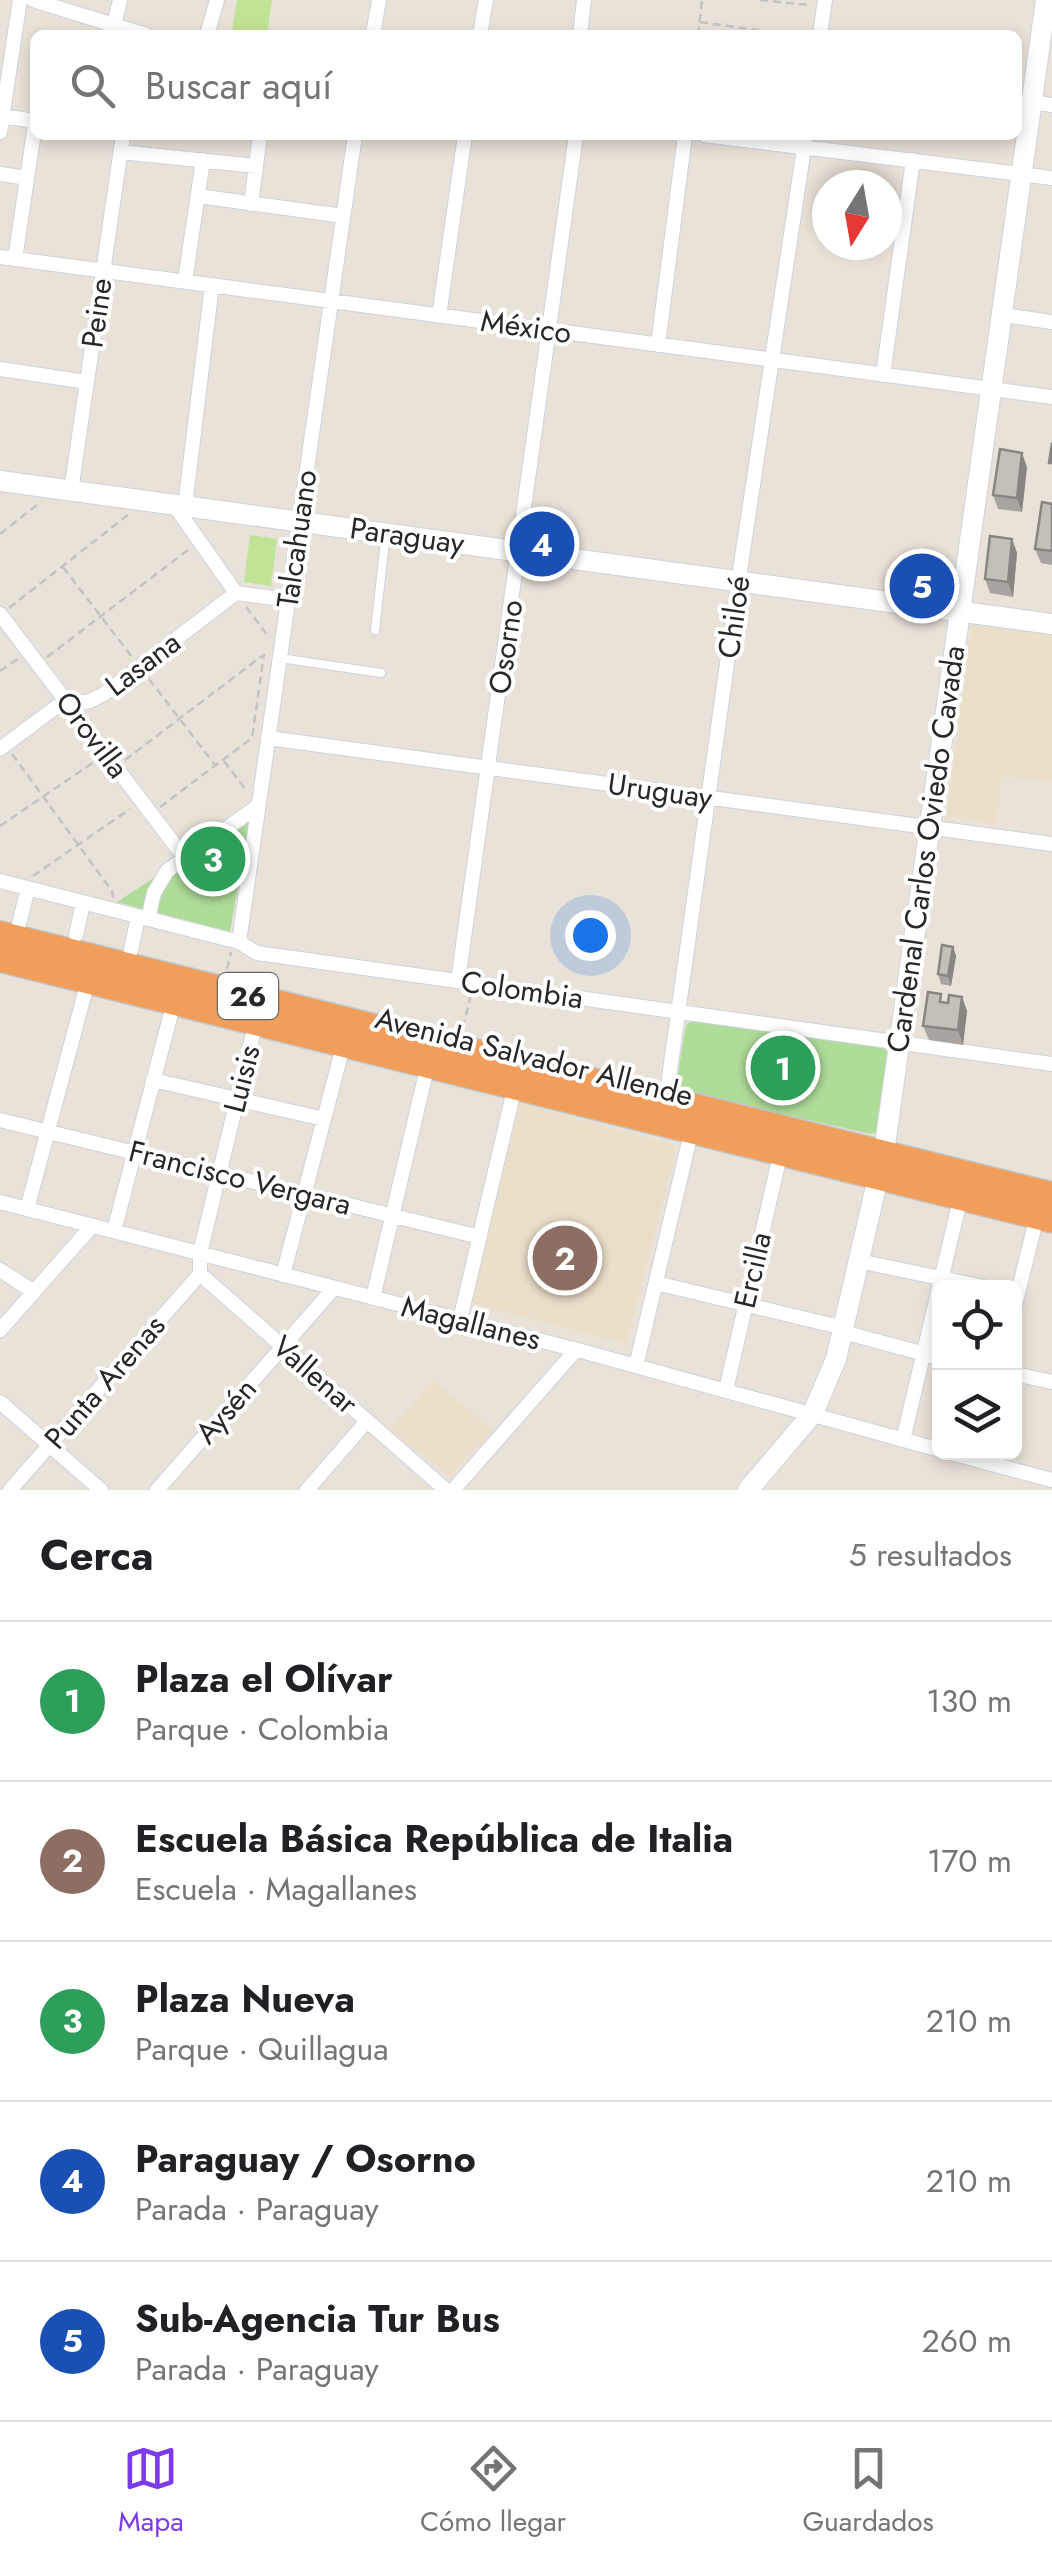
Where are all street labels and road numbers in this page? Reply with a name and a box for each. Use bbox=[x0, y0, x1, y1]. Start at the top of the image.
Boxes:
street label: Peine bbox=[70, 275, 123, 351]
street label: México bbox=[478, 299, 574, 354]
street label: Talcahuano bbox=[266, 467, 327, 611]
street label: Paraguay bbox=[347, 506, 468, 565]
street label: Chiloé bbox=[706, 573, 761, 661]
street label: Osorno bbox=[478, 597, 533, 697]
street label: Lasana bbox=[96, 621, 189, 706]
street label: Cardenal Carlos Oviedo Cavada bbox=[876, 643, 975, 1055]
street label: Orovilla bbox=[46, 682, 139, 787]
street label: Uruguay bbox=[605, 762, 716, 819]
street label: Colombia bbox=[458, 960, 586, 1019]
road number: 26 bbox=[218, 973, 278, 1019]
street label: Avenida Salvador Allende bbox=[371, 996, 698, 1117]
street label: Luisis bbox=[212, 1040, 271, 1117]
street label: Francisco Vergara bbox=[124, 1129, 356, 1226]
street label: Ercilla bbox=[723, 1228, 782, 1312]
street label: Magallanes bbox=[397, 1285, 545, 1361]
street label: Punta Arenas bbox=[34, 1305, 175, 1458]
street label: Vallenar bbox=[263, 1325, 368, 1424]
street label: Aysén bbox=[185, 1368, 266, 1453]

